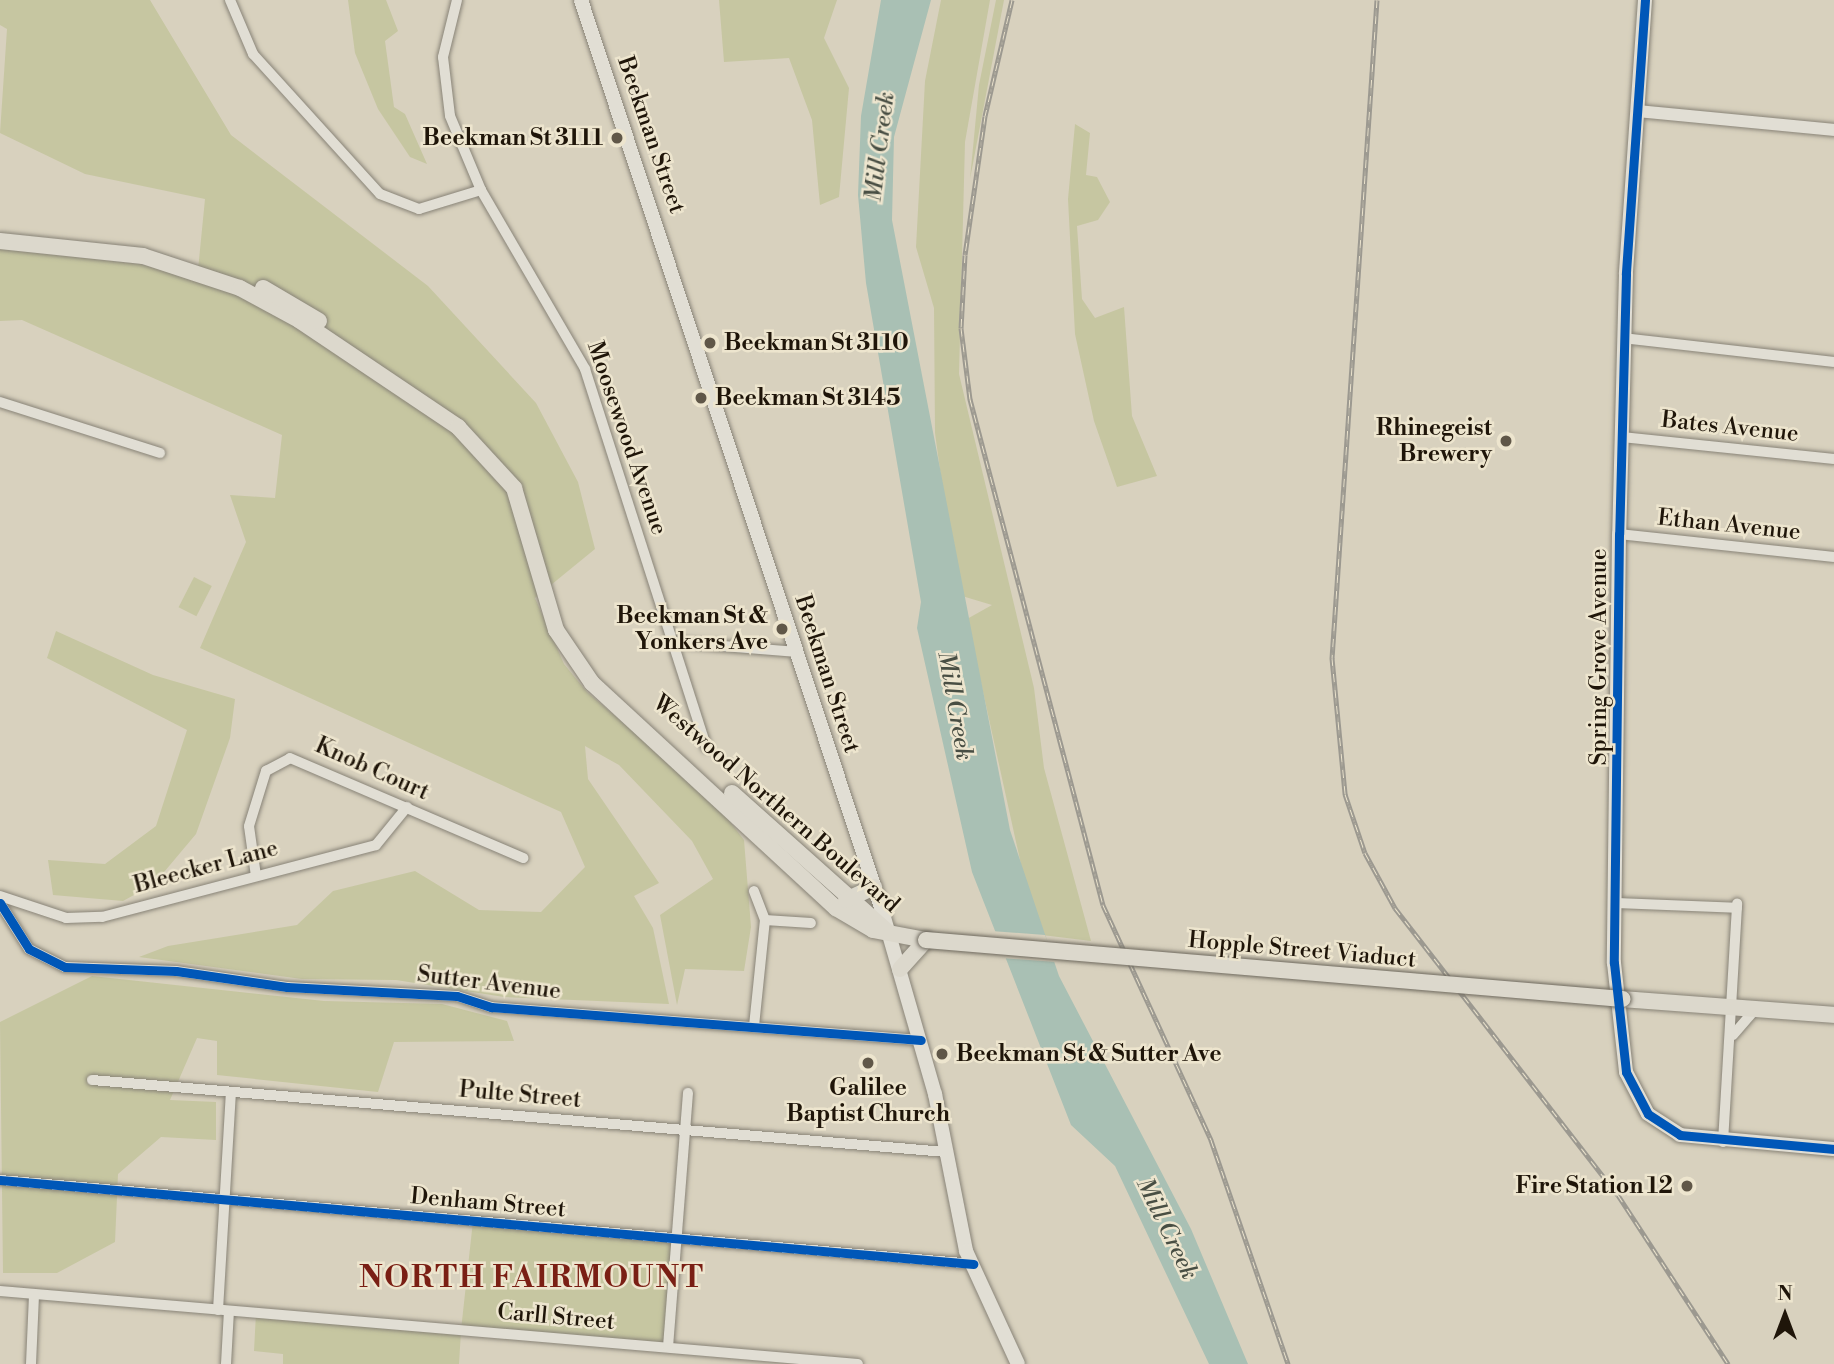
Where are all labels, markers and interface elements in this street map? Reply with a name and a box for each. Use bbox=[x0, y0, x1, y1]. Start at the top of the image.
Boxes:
street label: Beekman Street bbox=[611, 53, 691, 217]
water label: Mill Creek bbox=[860, 91, 902, 203]
place label: Beekman St 3111 bbox=[423, 124, 603, 152]
marker: Beekman St 3111 bbox=[609, 130, 625, 146]
place label: Beekman St 3110 bbox=[724, 329, 909, 357]
marker: Beekman St 3110 bbox=[702, 335, 718, 351]
street label: Moosewood Avenue bbox=[581, 338, 673, 538]
place label: Beekman St 3145 bbox=[715, 384, 901, 412]
marker: Beekman St 3145 bbox=[693, 390, 709, 406]
street label: Bates Avenue bbox=[1660, 406, 1800, 448]
place label: Rhinegeist Brewery bbox=[1376, 414, 1492, 468]
marker: Rhinegeist Brewery bbox=[1498, 433, 1514, 449]
street label: Ethan Avenue bbox=[1656, 504, 1802, 546]
street label: Spring Grove Avenue bbox=[1585, 548, 1613, 766]
street label: Beekman Street bbox=[789, 592, 865, 756]
place label: Beekman St & Yonkers Ave bbox=[616, 602, 768, 656]
marker: Beekman St & Yonkers Ave bbox=[774, 621, 790, 637]
water label: Mill Creek bbox=[930, 649, 978, 763]
street label: Westwood Northern Boulevard bbox=[647, 689, 905, 919]
street label: Knob Court bbox=[311, 732, 433, 806]
street label: Bleecker Lane bbox=[131, 835, 281, 899]
street label: Hopple Street Viaduct bbox=[1187, 926, 1417, 974]
street label: Sutter Avenue bbox=[416, 960, 562, 1006]
place label: Beekman St & Sutter Ave bbox=[956, 1040, 1221, 1068]
marker: Beekman St & Sutter Ave bbox=[934, 1046, 950, 1062]
marker: Galilee Baptist Church bbox=[860, 1055, 876, 1071]
place label: Galilee Baptist Church bbox=[786, 1074, 950, 1128]
street label: Pulte Street bbox=[458, 1076, 582, 1114]
place label: Fire Station 12 bbox=[1515, 1172, 1673, 1200]
water label: Mill Creek bbox=[1129, 1173, 1203, 1285]
marker: Fire Station 12 bbox=[1679, 1178, 1695, 1194]
street label: Denham Street bbox=[409, 1182, 567, 1224]
district label: NORTH FAIRMOUNT bbox=[361, 1260, 703, 1296]
north arrow bbox=[1750, 1280, 1820, 1350]
text: N bbox=[1777, 1282, 1793, 1306]
street label: Carll Street bbox=[496, 1298, 616, 1336]

